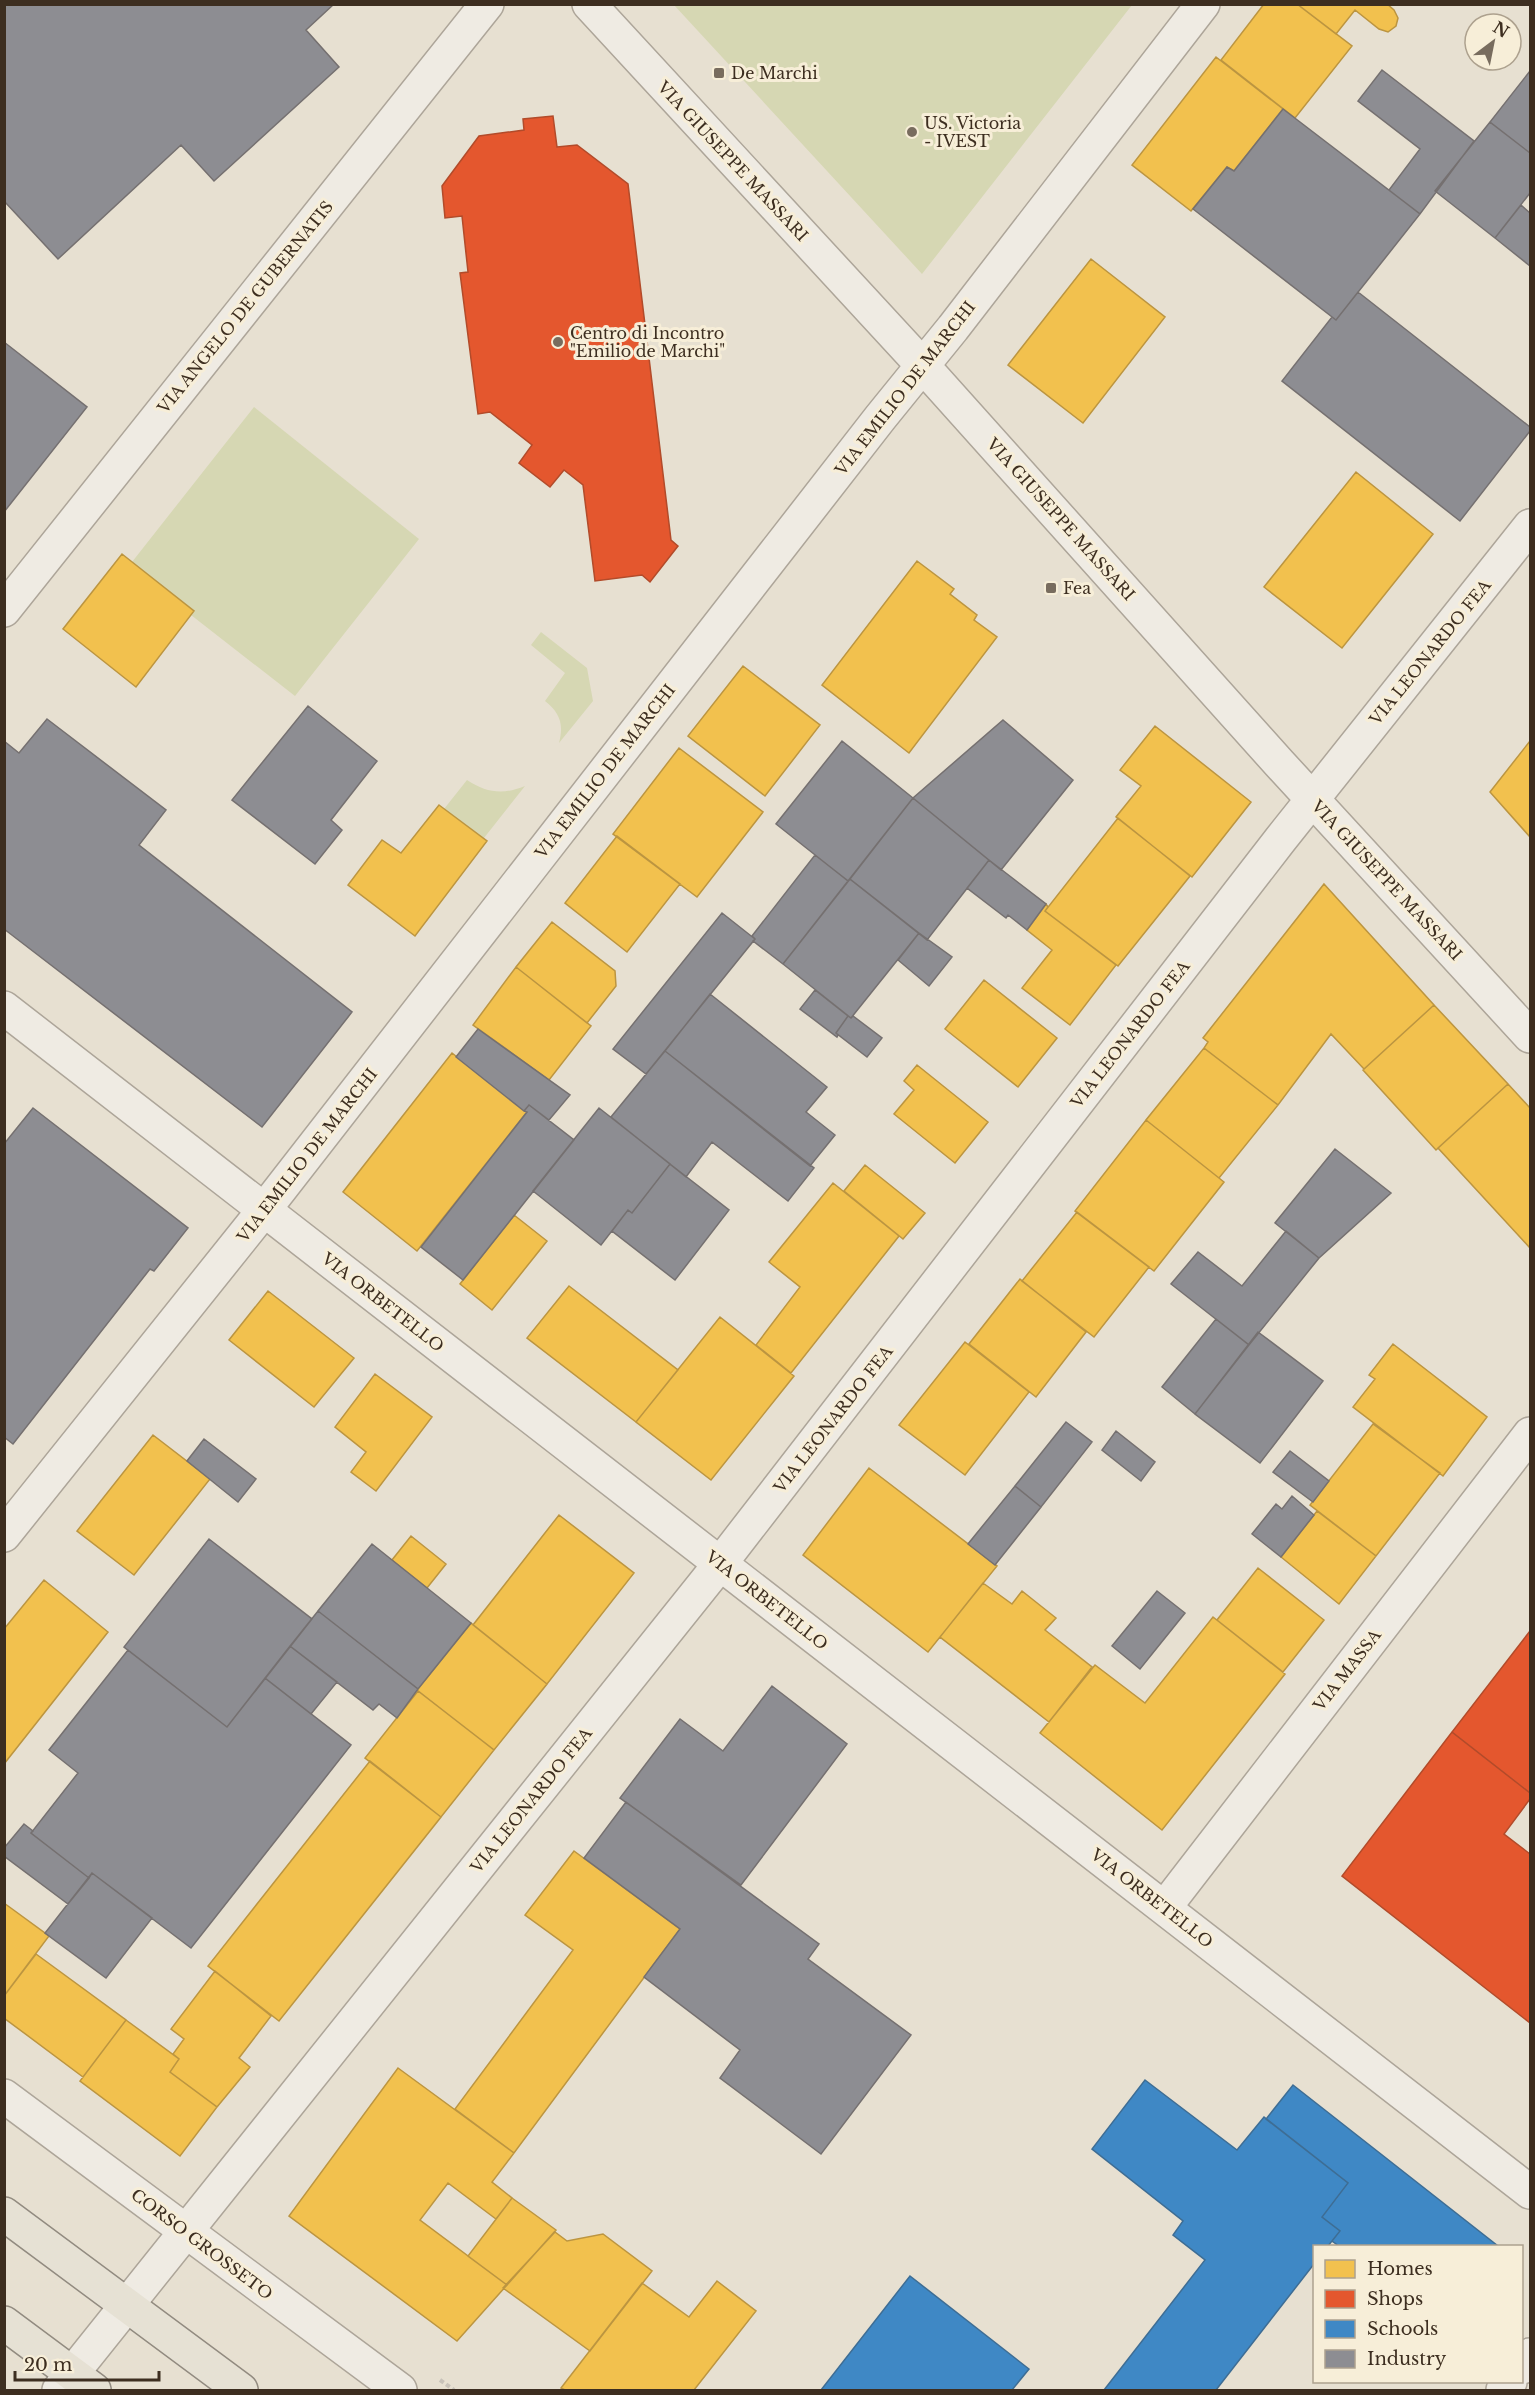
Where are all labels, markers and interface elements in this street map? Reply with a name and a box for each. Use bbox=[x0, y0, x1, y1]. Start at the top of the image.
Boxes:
north arrow bbox=[1463, 12, 1523, 72]
text: N bbox=[1489, 17, 1513, 42]
place label: De Marchi bbox=[731, 63, 818, 83]
marker: De Marchi bbox=[712, 66, 726, 80]
street label: VIA GIUSEPPE MASSARI bbox=[653, 76, 812, 245]
place label: US. Victoria - IVEST bbox=[924, 113, 1021, 151]
marker: US. Victoria - IVEST bbox=[905, 125, 919, 139]
street label: VIA ANGELO DE GUBERNATIS bbox=[152, 197, 337, 418]
street label: VIA EMILIO DE MARCHI bbox=[830, 297, 979, 480]
place label: Centro di Incontro "Emilio de Marchi" bbox=[570, 323, 725, 361]
marker: Centro di Incontro "Emilio de Marchi" bbox=[551, 335, 565, 349]
street label: VIA GIUSEPPE MASSARI bbox=[982, 433, 1139, 604]
street label: VIA LEONARDO FEA bbox=[1365, 575, 1495, 730]
place label: Fea bbox=[1063, 578, 1091, 598]
marker: Fea bbox=[1044, 581, 1058, 595]
street label: VIA EMILIO DE MARCHI bbox=[530, 680, 679, 863]
street label: VIA GIUSEPPE MASSARI bbox=[1307, 795, 1466, 964]
street label: VIA LEONARDO FEA bbox=[1066, 956, 1194, 1112]
street label: VIA EMILIO DE MARCHI bbox=[232, 1064, 381, 1247]
street label: VIA ORBETELLO bbox=[317, 1247, 448, 1356]
street label: VIA LEONARDO FEA bbox=[769, 1341, 897, 1497]
street label: VIA ORBETELLO bbox=[701, 1545, 832, 1654]
street label: VIA MASSA bbox=[1308, 1625, 1385, 1716]
street label: VIA LEONARDO FEA bbox=[466, 1723, 596, 1878]
street label: VIA ORBETELLO bbox=[1086, 1843, 1217, 1952]
street label: CORSO GROSSETO bbox=[127, 2184, 277, 2304]
legend bbox=[1313, 2245, 1523, 2383]
text: Homes bbox=[1367, 2258, 1433, 2280]
text: Shops bbox=[1367, 2288, 1423, 2310]
text: Schools bbox=[1367, 2318, 1438, 2340]
scale bar bbox=[15, 2344, 159, 2382]
text: Industry bbox=[1367, 2348, 1447, 2370]
text: 20 m bbox=[24, 2354, 72, 2376]

